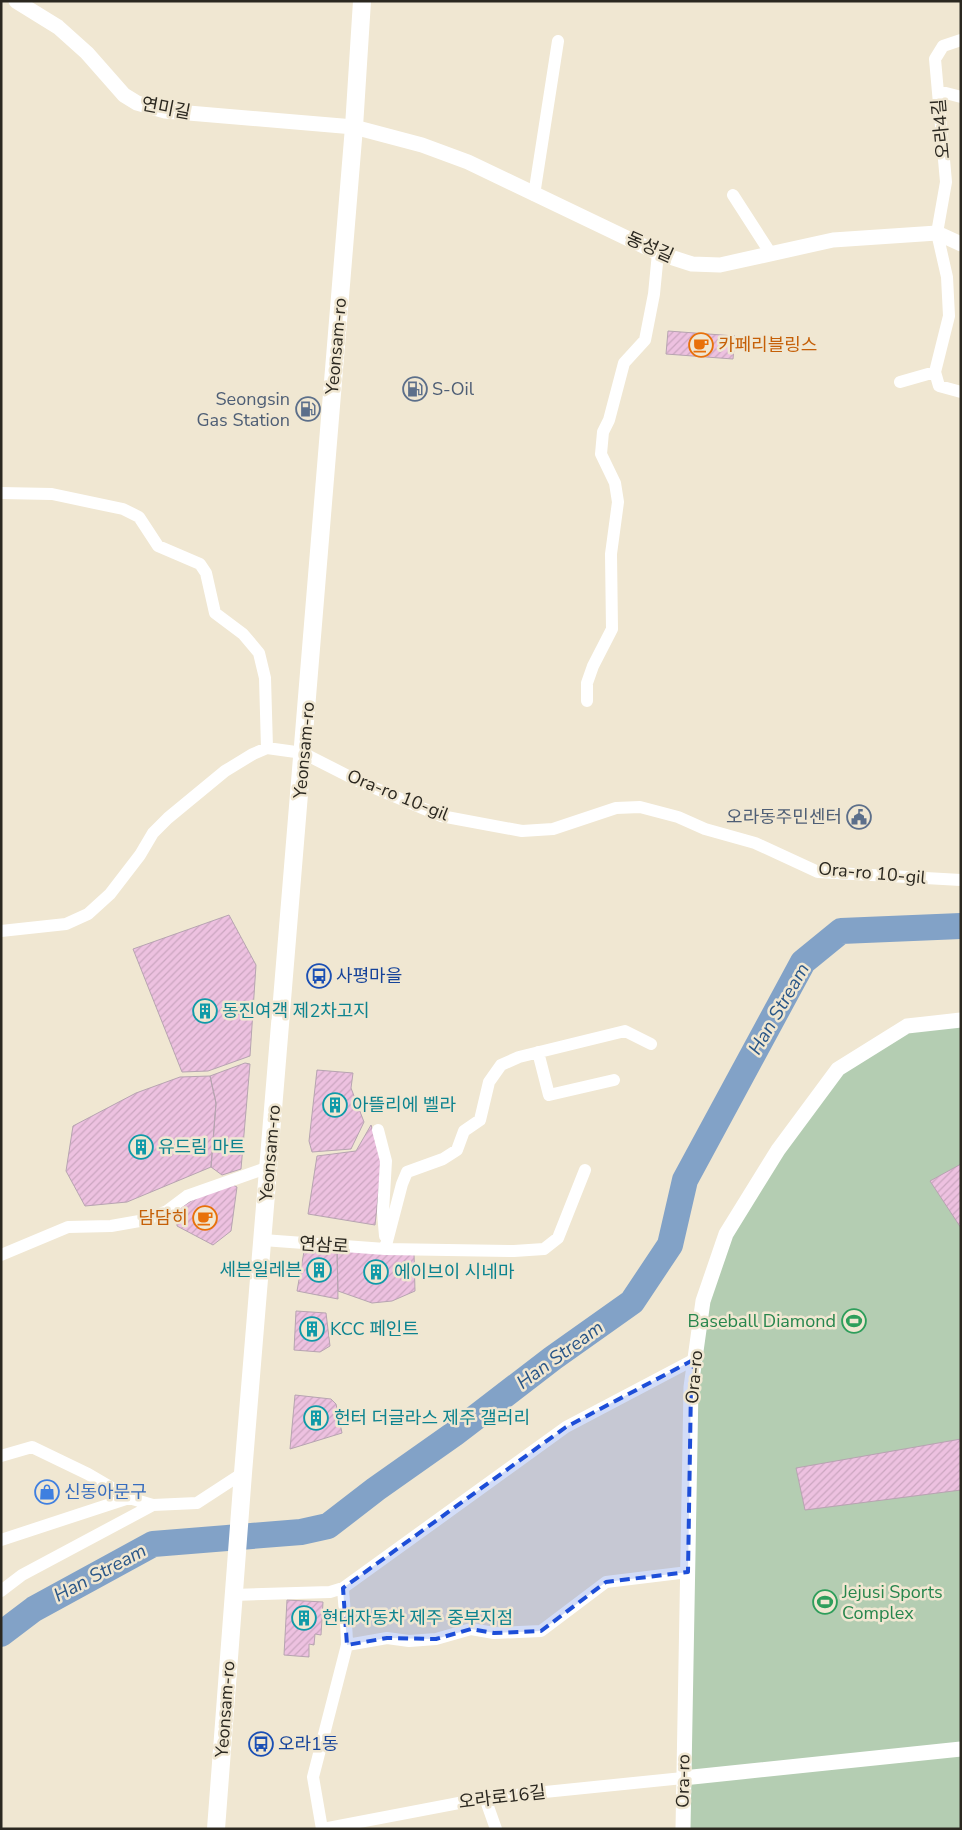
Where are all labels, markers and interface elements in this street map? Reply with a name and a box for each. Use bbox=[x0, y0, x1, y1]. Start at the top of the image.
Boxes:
street label: 연미길 bbox=[139, 91, 193, 125]
street label: 오라4길 bbox=[926, 98, 956, 160]
street label: 동성길 bbox=[622, 226, 678, 268]
street label: Yeonsam-ro bbox=[320, 297, 352, 396]
cafe icon: 카페리블링스 bbox=[688, 332, 714, 358]
place label: 카페리블링스 bbox=[718, 333, 817, 357]
fuel station icon: S-Oil bbox=[402, 376, 428, 402]
place label: S-Oil bbox=[432, 377, 475, 401]
place label: Seongsin Gas Station bbox=[197, 387, 290, 432]
fuel station icon: Seongsin Gas Station bbox=[295, 396, 321, 422]
street label: Yeonsam-ro bbox=[288, 701, 320, 800]
street label: Ora-ro 10-gil bbox=[344, 764, 453, 827]
public building icon: 오라동주민센터 bbox=[846, 804, 872, 830]
place label: 오라동주민센터 bbox=[726, 805, 842, 829]
street label: Ora-ro 10-gil bbox=[817, 856, 927, 890]
water label: Han Stream bbox=[742, 958, 816, 1060]
bus stop icon: 사평마을 bbox=[306, 963, 332, 989]
place label: 사평마을 bbox=[336, 964, 402, 988]
building icon: 동진여객 제2차고지 bbox=[192, 998, 218, 1024]
place label: 동진여객 제2차고지 bbox=[222, 999, 370, 1023]
building icon: 아뜰리에 벨라 bbox=[322, 1092, 348, 1118]
place label: 아뜰리에 벨라 bbox=[352, 1093, 456, 1117]
street label: Yeonsam-ro bbox=[254, 1104, 286, 1203]
building icon: 유드림 마트 bbox=[128, 1134, 154, 1160]
place label: 유드림 마트 bbox=[158, 1135, 245, 1159]
cafe icon: 담담히 bbox=[192, 1205, 218, 1231]
place label: 담담히 bbox=[138, 1206, 188, 1230]
street label: 연삼로 bbox=[298, 1231, 350, 1259]
building icon: 세븐일레븐 bbox=[306, 1257, 332, 1283]
place label: 세븐일레븐 bbox=[219, 1258, 302, 1282]
building icon: 에이브이 시네마 bbox=[363, 1259, 389, 1285]
place label: 에이브이 시네마 bbox=[394, 1260, 515, 1284]
sports icon: Baseball Diamond bbox=[841, 1308, 867, 1334]
place label: Baseball Diamond bbox=[688, 1309, 836, 1333]
water label: Han Stream bbox=[511, 1315, 609, 1395]
building icon: KCC 페인트 bbox=[299, 1316, 325, 1342]
place label: KCC 페인트 bbox=[330, 1317, 419, 1341]
street label: Ora-ro bbox=[680, 1349, 708, 1405]
building icon: 헌터 더글라스 제주 갤러리 bbox=[303, 1405, 329, 1431]
place label: 헌터 더글라스 제주 갤러리 bbox=[334, 1406, 530, 1430]
shop icon: 신동아문구 bbox=[34, 1479, 60, 1505]
place label: 신동아문구 bbox=[64, 1480, 147, 1504]
water label: Han Stream bbox=[49, 1538, 151, 1608]
place label: Jejusi Sports Complex bbox=[841, 1580, 943, 1625]
sports icon: Jejusi Sports Complex bbox=[812, 1589, 838, 1615]
building icon: 현대자동차 제주 중부지점 bbox=[291, 1605, 317, 1631]
place label: 현대자동차 제주 중부지점 bbox=[322, 1606, 513, 1630]
street label: Yeonsam-ro bbox=[210, 1660, 240, 1759]
bus stop icon: 오라1동 bbox=[248, 1731, 274, 1757]
place label: 오라1동 bbox=[278, 1732, 338, 1756]
street label: Ora-ro bbox=[671, 1754, 695, 1808]
street label: 오라로16길 bbox=[457, 1780, 547, 1814]

